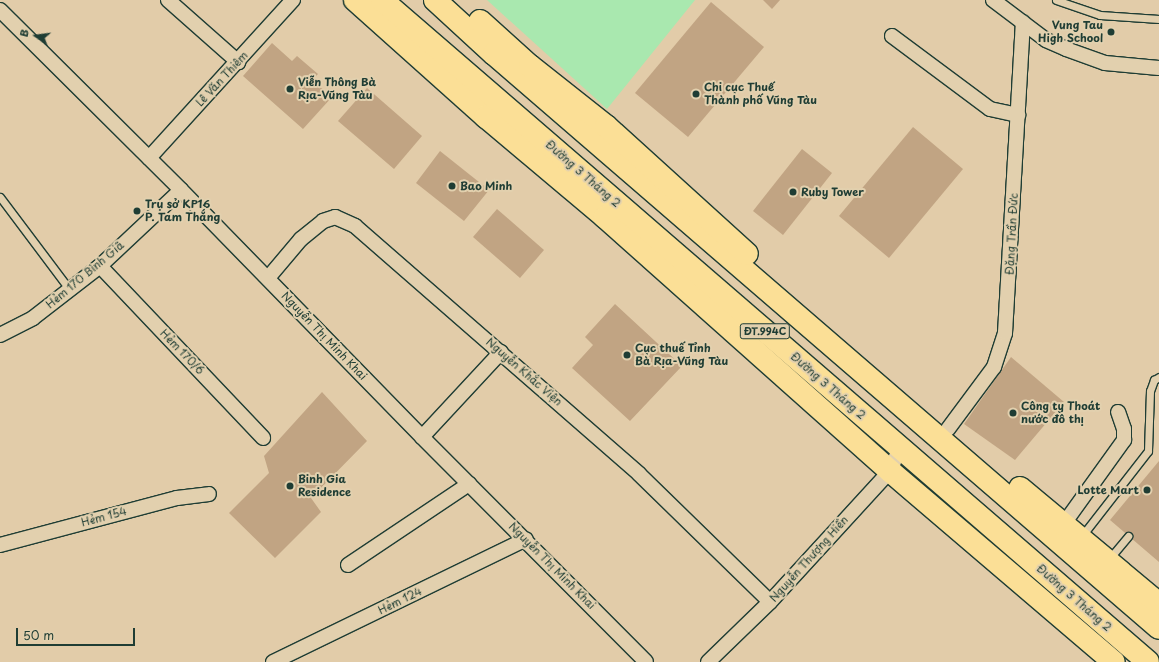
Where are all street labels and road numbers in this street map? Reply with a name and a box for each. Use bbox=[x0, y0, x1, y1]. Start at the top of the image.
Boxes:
street label: Lê Văn Thiêm bbox=[193, 48, 251, 110]
street label: Đường 3 Tháng 2 bbox=[543, 138, 623, 210]
street label: Đặng Trần Đức bbox=[1003, 193, 1021, 275]
street label: Hẻm 170 Bình Giã bbox=[43, 239, 127, 311]
street label: Nguyễn Thị Minh Khai bbox=[278, 289, 370, 383]
road number: ĐT.994C bbox=[739, 323, 791, 339]
street label: Hẻm 170/6 bbox=[157, 326, 207, 378]
street label: Nguyễn Khắc Viện bbox=[483, 335, 565, 409]
street label: Đường 3 Tháng 2 bbox=[788, 350, 868, 422]
street label: Hẻm 154 bbox=[80, 505, 128, 529]
street label: Nguyễn Thượng Hiền bbox=[767, 513, 851, 605]
street label: Nguyễn Thị Minh Khai bbox=[506, 520, 598, 612]
street label: Đường 3 Tháng 2 bbox=[1034, 562, 1114, 634]
street label: Hẻm 124 bbox=[376, 585, 424, 617]

